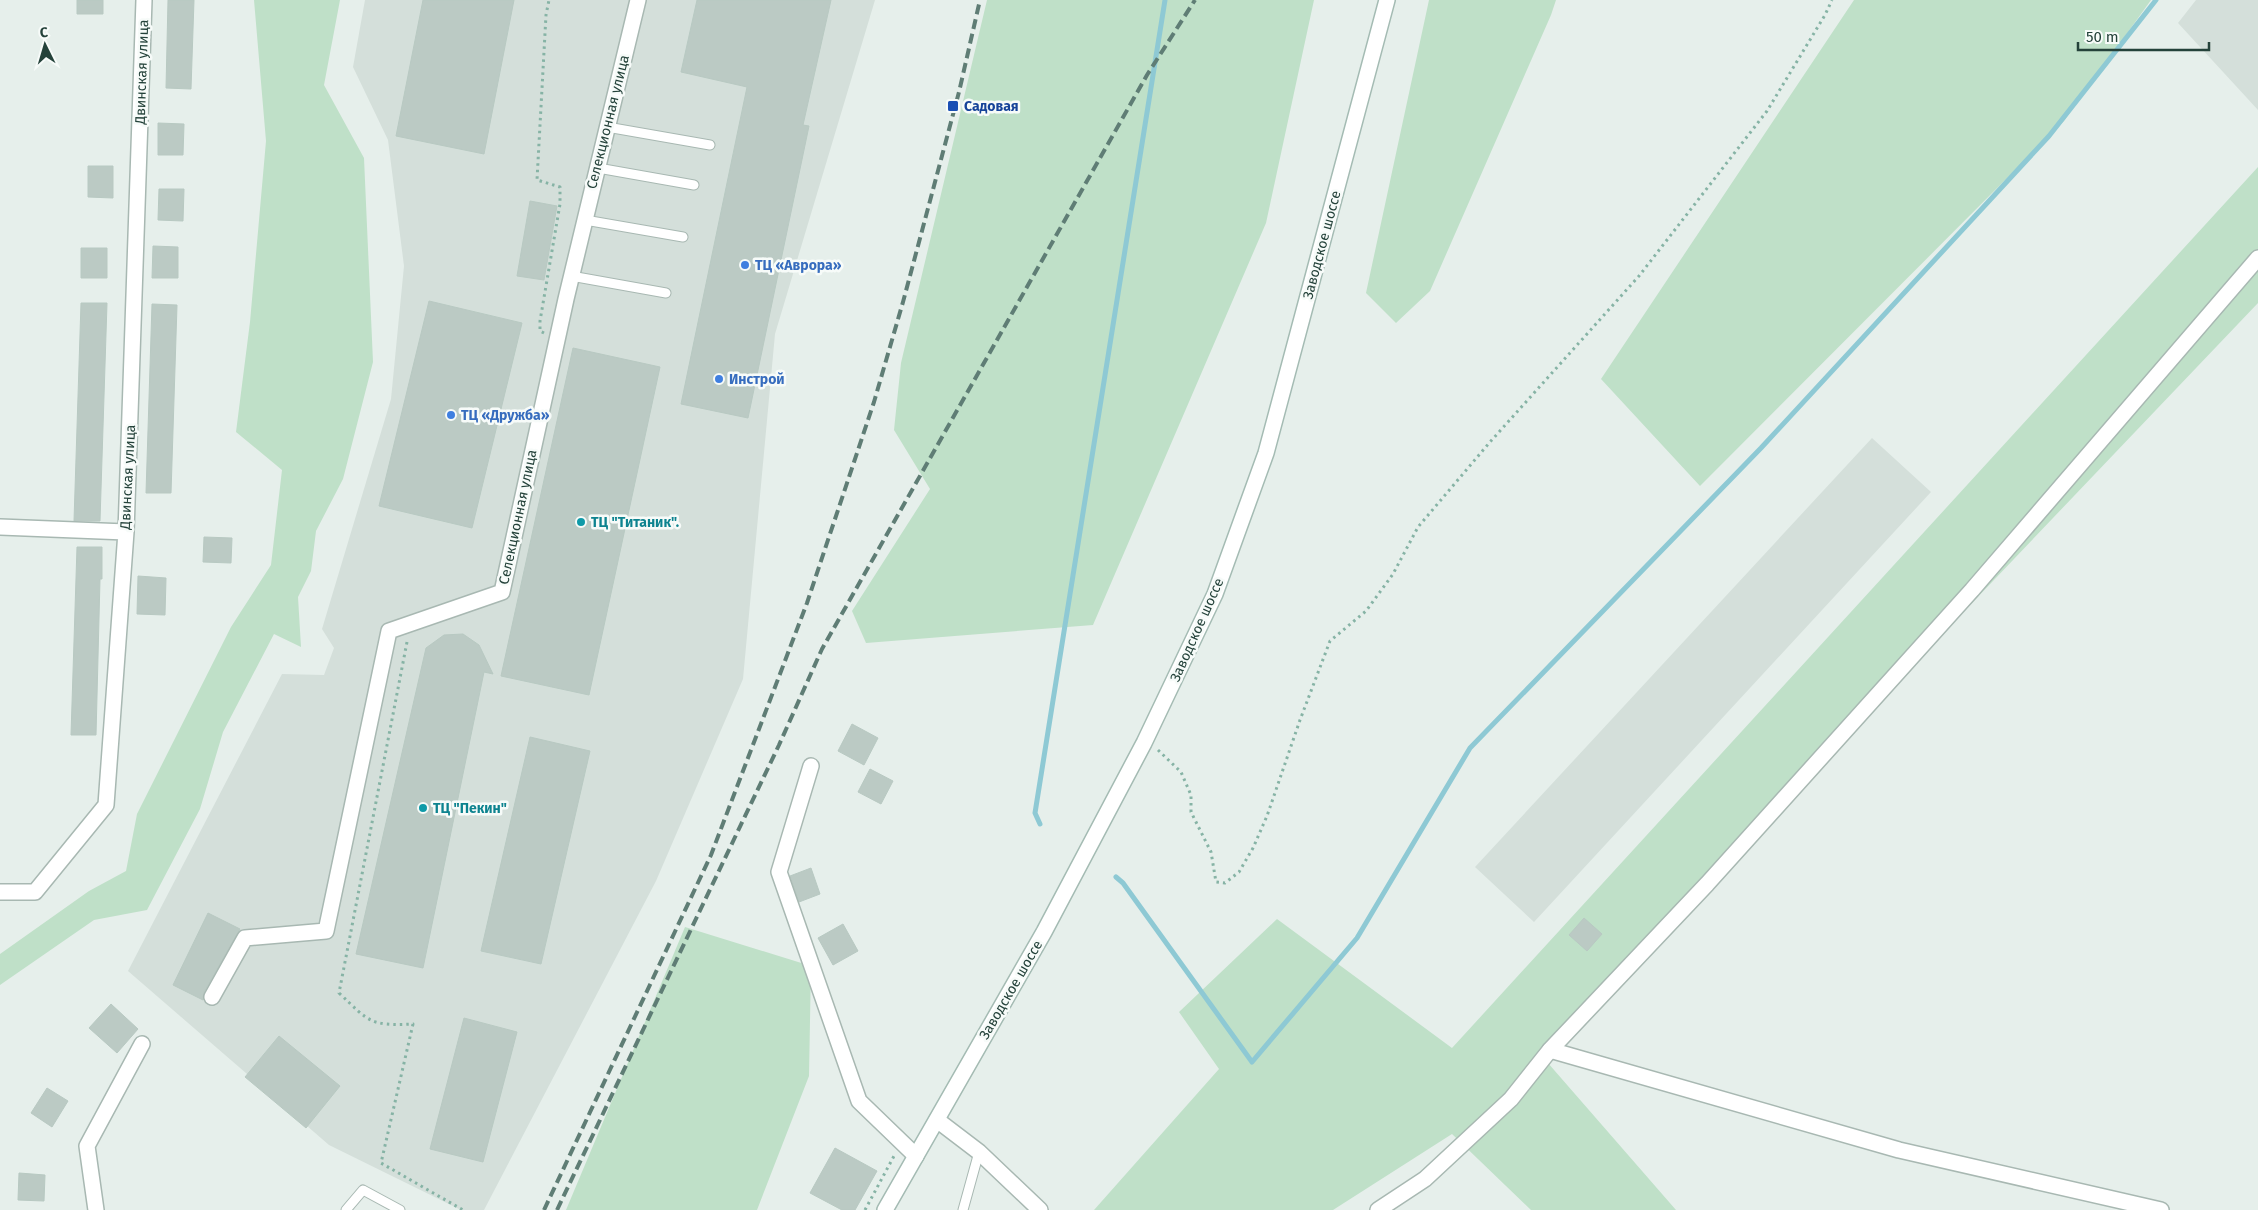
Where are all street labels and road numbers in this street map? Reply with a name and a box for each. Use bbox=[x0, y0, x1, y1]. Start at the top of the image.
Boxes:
street label: Двинская улица bbox=[132, 19, 152, 126]
street label: Селекционная улица bbox=[583, 53, 633, 191]
street label: Заводское шоссе bbox=[1299, 189, 1345, 301]
street label: Двинская улица bbox=[117, 424, 139, 531]
street label: Селекционная улица bbox=[495, 448, 541, 586]
street label: Заводское шоссе bbox=[1167, 576, 1227, 684]
street label: Заводское шоссе bbox=[976, 937, 1046, 1043]

